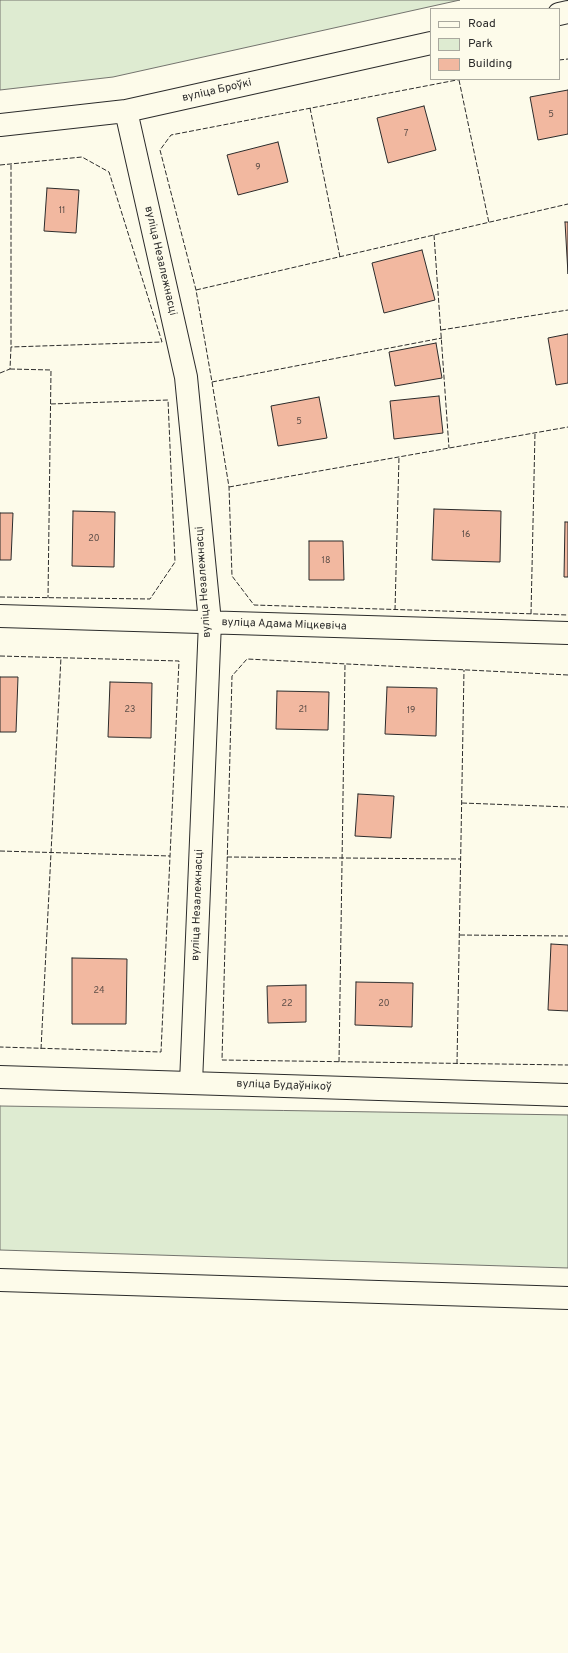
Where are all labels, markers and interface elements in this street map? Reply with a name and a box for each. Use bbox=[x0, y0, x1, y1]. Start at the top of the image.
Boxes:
legend bbox=[430, 8, 560, 80]
text: Road bbox=[468, 16, 496, 32]
text: Park bbox=[468, 36, 493, 52]
text: Building bbox=[468, 56, 512, 72]
street label: вуліца Броўкі bbox=[181, 77, 253, 105]
house number: 5 bbox=[548, 110, 554, 120]
house number: 7 bbox=[404, 129, 408, 139]
house number: 9 bbox=[255, 163, 261, 173]
street label: вуліца Незалежнасці bbox=[141, 205, 179, 317]
house number: 11 bbox=[59, 206, 65, 216]
house number: 5 bbox=[296, 417, 302, 427]
street label: вуліца Незалежнасці bbox=[194, 526, 214, 638]
house number: 16 bbox=[462, 530, 470, 540]
house number: 20 bbox=[88, 534, 100, 544]
house number: 18 bbox=[322, 556, 330, 566]
street label: вуліца Адама Міцкевіча bbox=[221, 616, 347, 634]
house number: 23 bbox=[125, 705, 135, 715]
house number: 21 bbox=[299, 705, 307, 715]
house number: 19 bbox=[407, 706, 415, 716]
street label: вуліца Незалежнасці bbox=[189, 849, 207, 961]
house number: 24 bbox=[93, 986, 105, 996]
house number: 22 bbox=[281, 999, 293, 1009]
house number: 20 bbox=[378, 999, 390, 1009]
street label: вуліца Будаўнікоў bbox=[236, 1078, 332, 1094]

